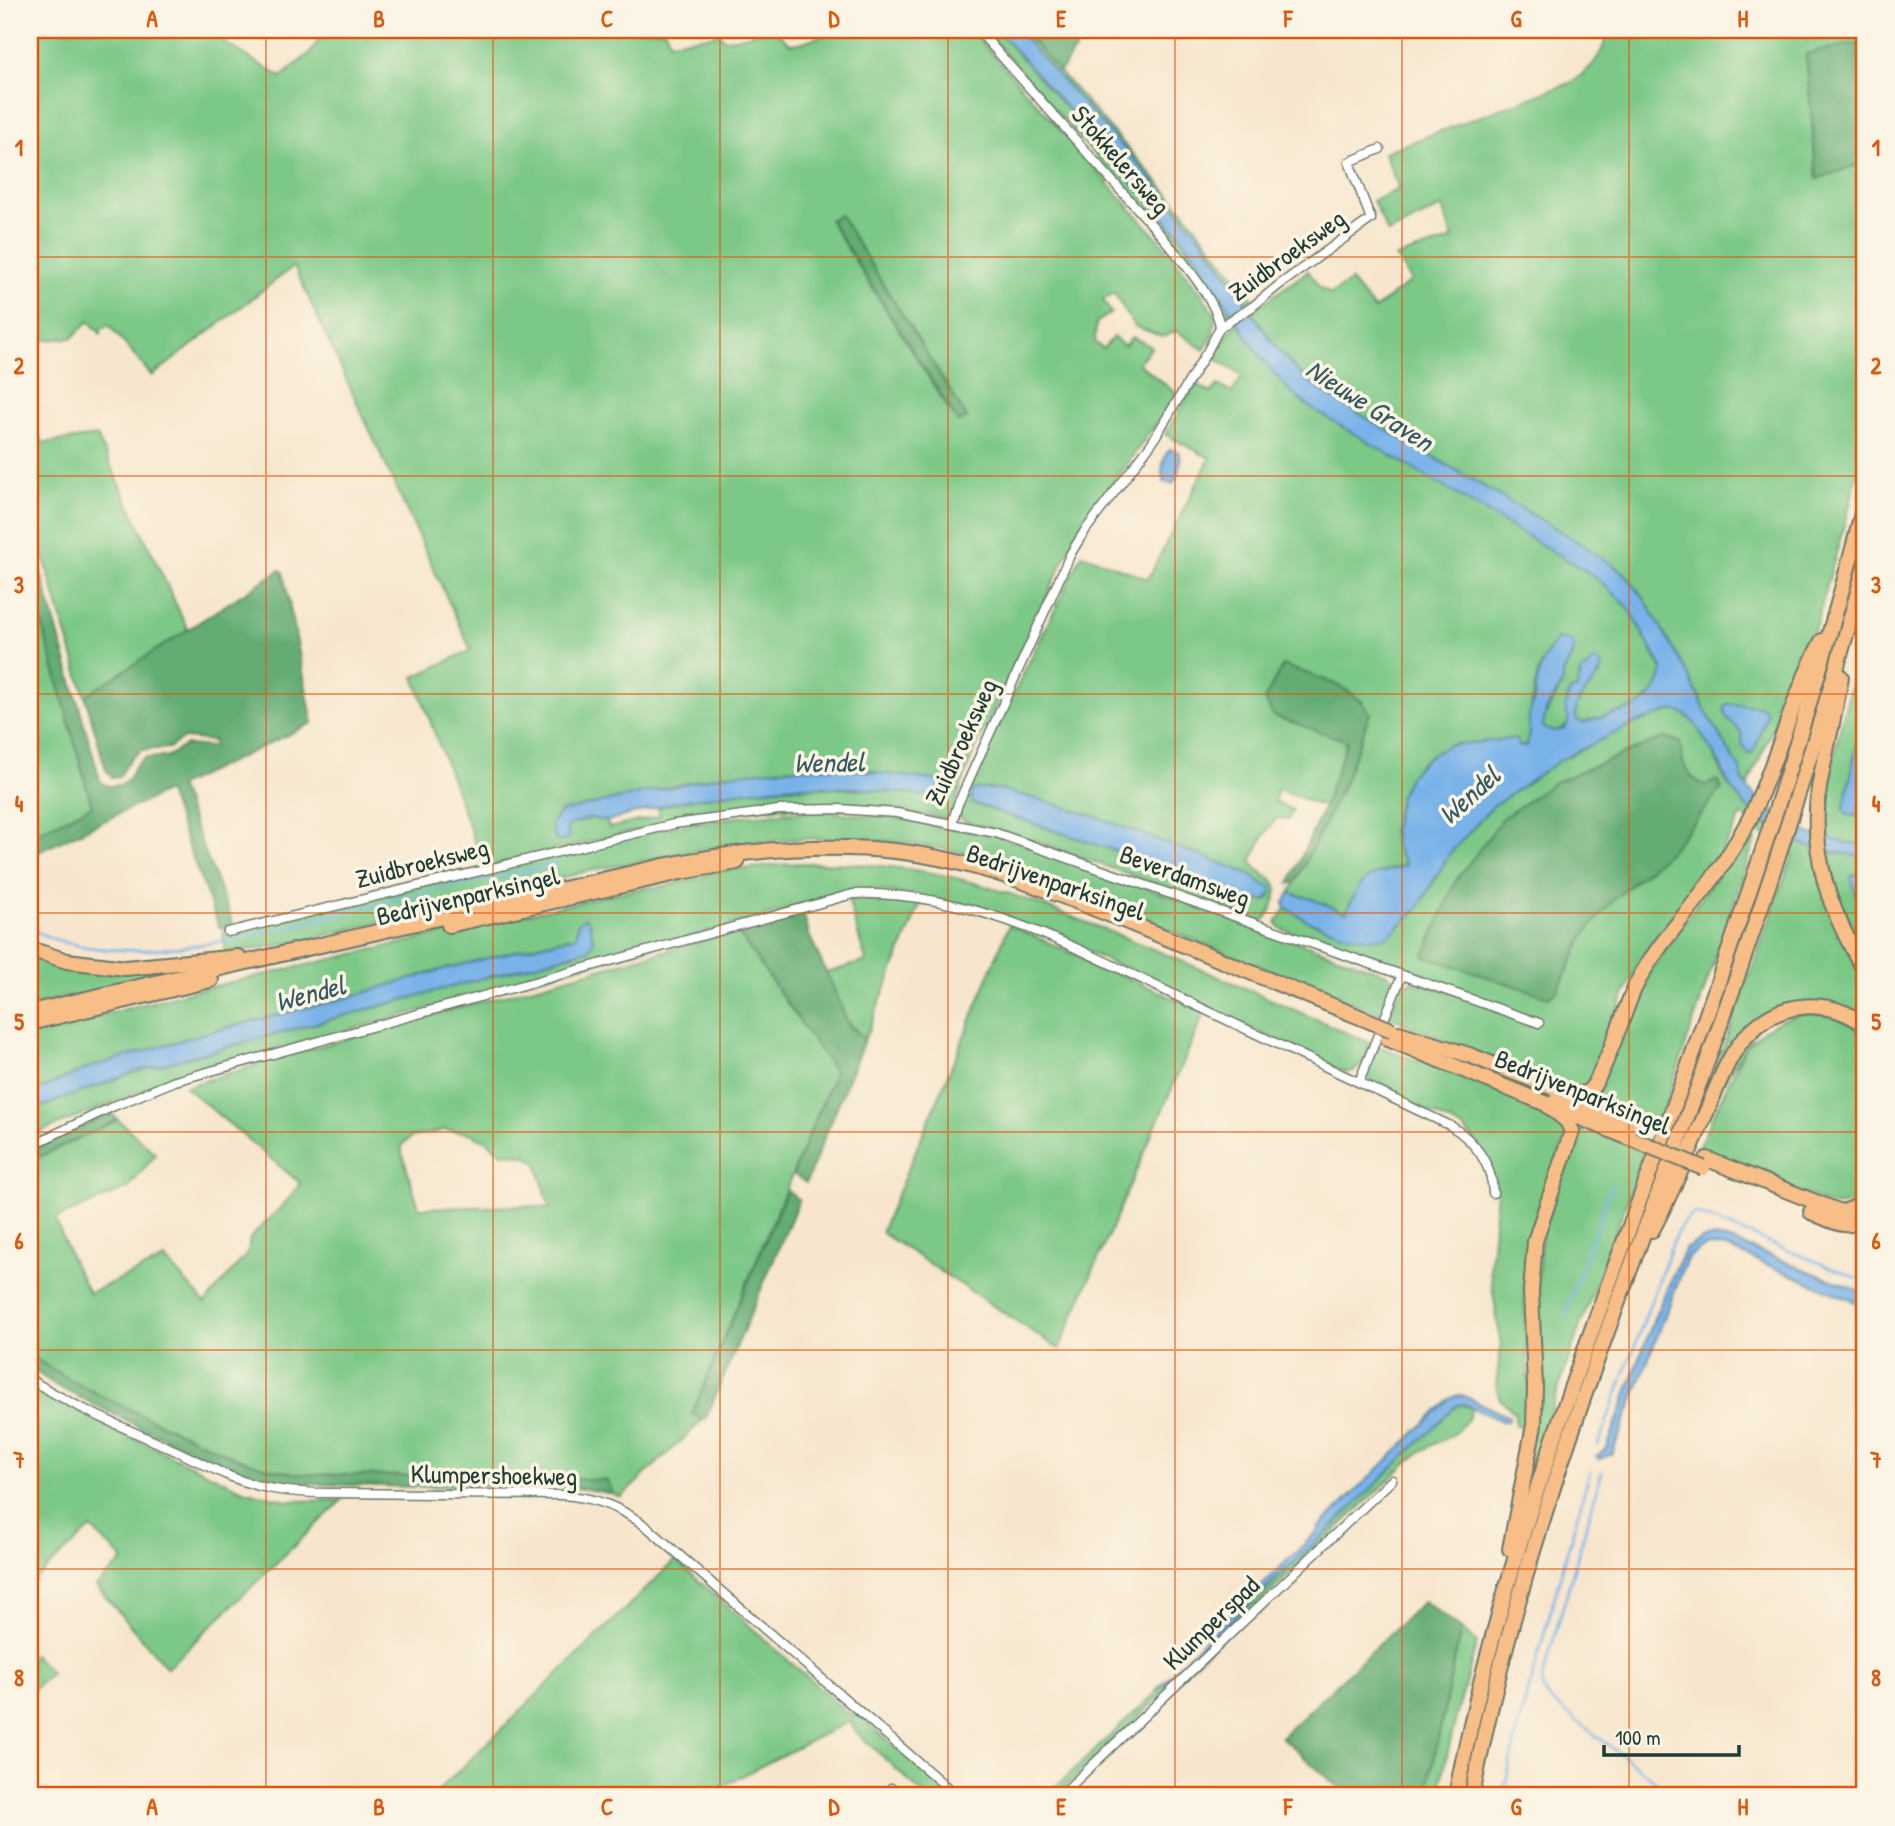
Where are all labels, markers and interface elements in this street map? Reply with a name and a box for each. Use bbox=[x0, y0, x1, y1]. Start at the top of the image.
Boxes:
text: A bbox=[146, 3, 158, 34]
text: B bbox=[373, 3, 385, 34]
text: C bbox=[601, 3, 613, 34]
text: D bbox=[829, 3, 841, 34]
text: E bbox=[1056, 3, 1067, 34]
text: F bbox=[1283, 3, 1294, 34]
text: G bbox=[1510, 3, 1522, 34]
text: H bbox=[1738, 3, 1749, 34]
street label: Stokkelersweg bbox=[1064, 97, 1179, 222]
text: 1 bbox=[15, 132, 23, 163]
text: 1 bbox=[1872, 132, 1880, 163]
street label: Zuidbroeksweg bbox=[1221, 201, 1352, 309]
text: 2 bbox=[14, 350, 25, 381]
water label: Nieuwe Graven bbox=[1299, 350, 1443, 461]
text: 2 bbox=[1871, 350, 1882, 381]
text: 3 bbox=[14, 569, 24, 600]
text: 3 bbox=[1871, 569, 1881, 600]
street label: Zuidbroeksweg bbox=[916, 673, 1005, 811]
water label: Wendel bbox=[793, 742, 866, 782]
water label: Wendel bbox=[1430, 756, 1509, 833]
text: 4 bbox=[15, 788, 24, 819]
text: 4 bbox=[1872, 788, 1881, 819]
street label: Zuidbroeksweg bbox=[352, 829, 492, 896]
street label: Bedrijvenparksingel bbox=[962, 835, 1150, 928]
street label: Beverdamsweg bbox=[1115, 836, 1255, 915]
street label: Bedrijvenparksingel bbox=[373, 857, 563, 934]
water label: Wendel bbox=[271, 965, 350, 1020]
text: 5 bbox=[14, 1006, 24, 1037]
text: 5 bbox=[1871, 1006, 1881, 1037]
street label: Bedrijvenparksingel bbox=[1490, 1040, 1676, 1143]
text: 6 bbox=[14, 1225, 24, 1256]
text: 6 bbox=[1871, 1225, 1881, 1256]
text: 7 bbox=[12, 1444, 25, 1475]
text: 7 bbox=[1869, 1444, 1882, 1475]
street label: Klumpershoekweg bbox=[410, 1456, 578, 1493]
street label: Klumperspad bbox=[1155, 1568, 1267, 1677]
text: 8 bbox=[14, 1662, 24, 1693]
text: 8 bbox=[1871, 1662, 1881, 1693]
scale bar bbox=[1604, 1714, 1739, 1758]
text: 100 m bbox=[1615, 1723, 1661, 1752]
text: A bbox=[146, 1791, 158, 1822]
text: B bbox=[373, 1791, 385, 1822]
text: C bbox=[601, 1791, 613, 1822]
text: D bbox=[829, 1791, 841, 1822]
text: E bbox=[1056, 1791, 1067, 1822]
text: F bbox=[1283, 1791, 1294, 1822]
text: G bbox=[1510, 1791, 1522, 1822]
text: H bbox=[1738, 1791, 1749, 1822]

